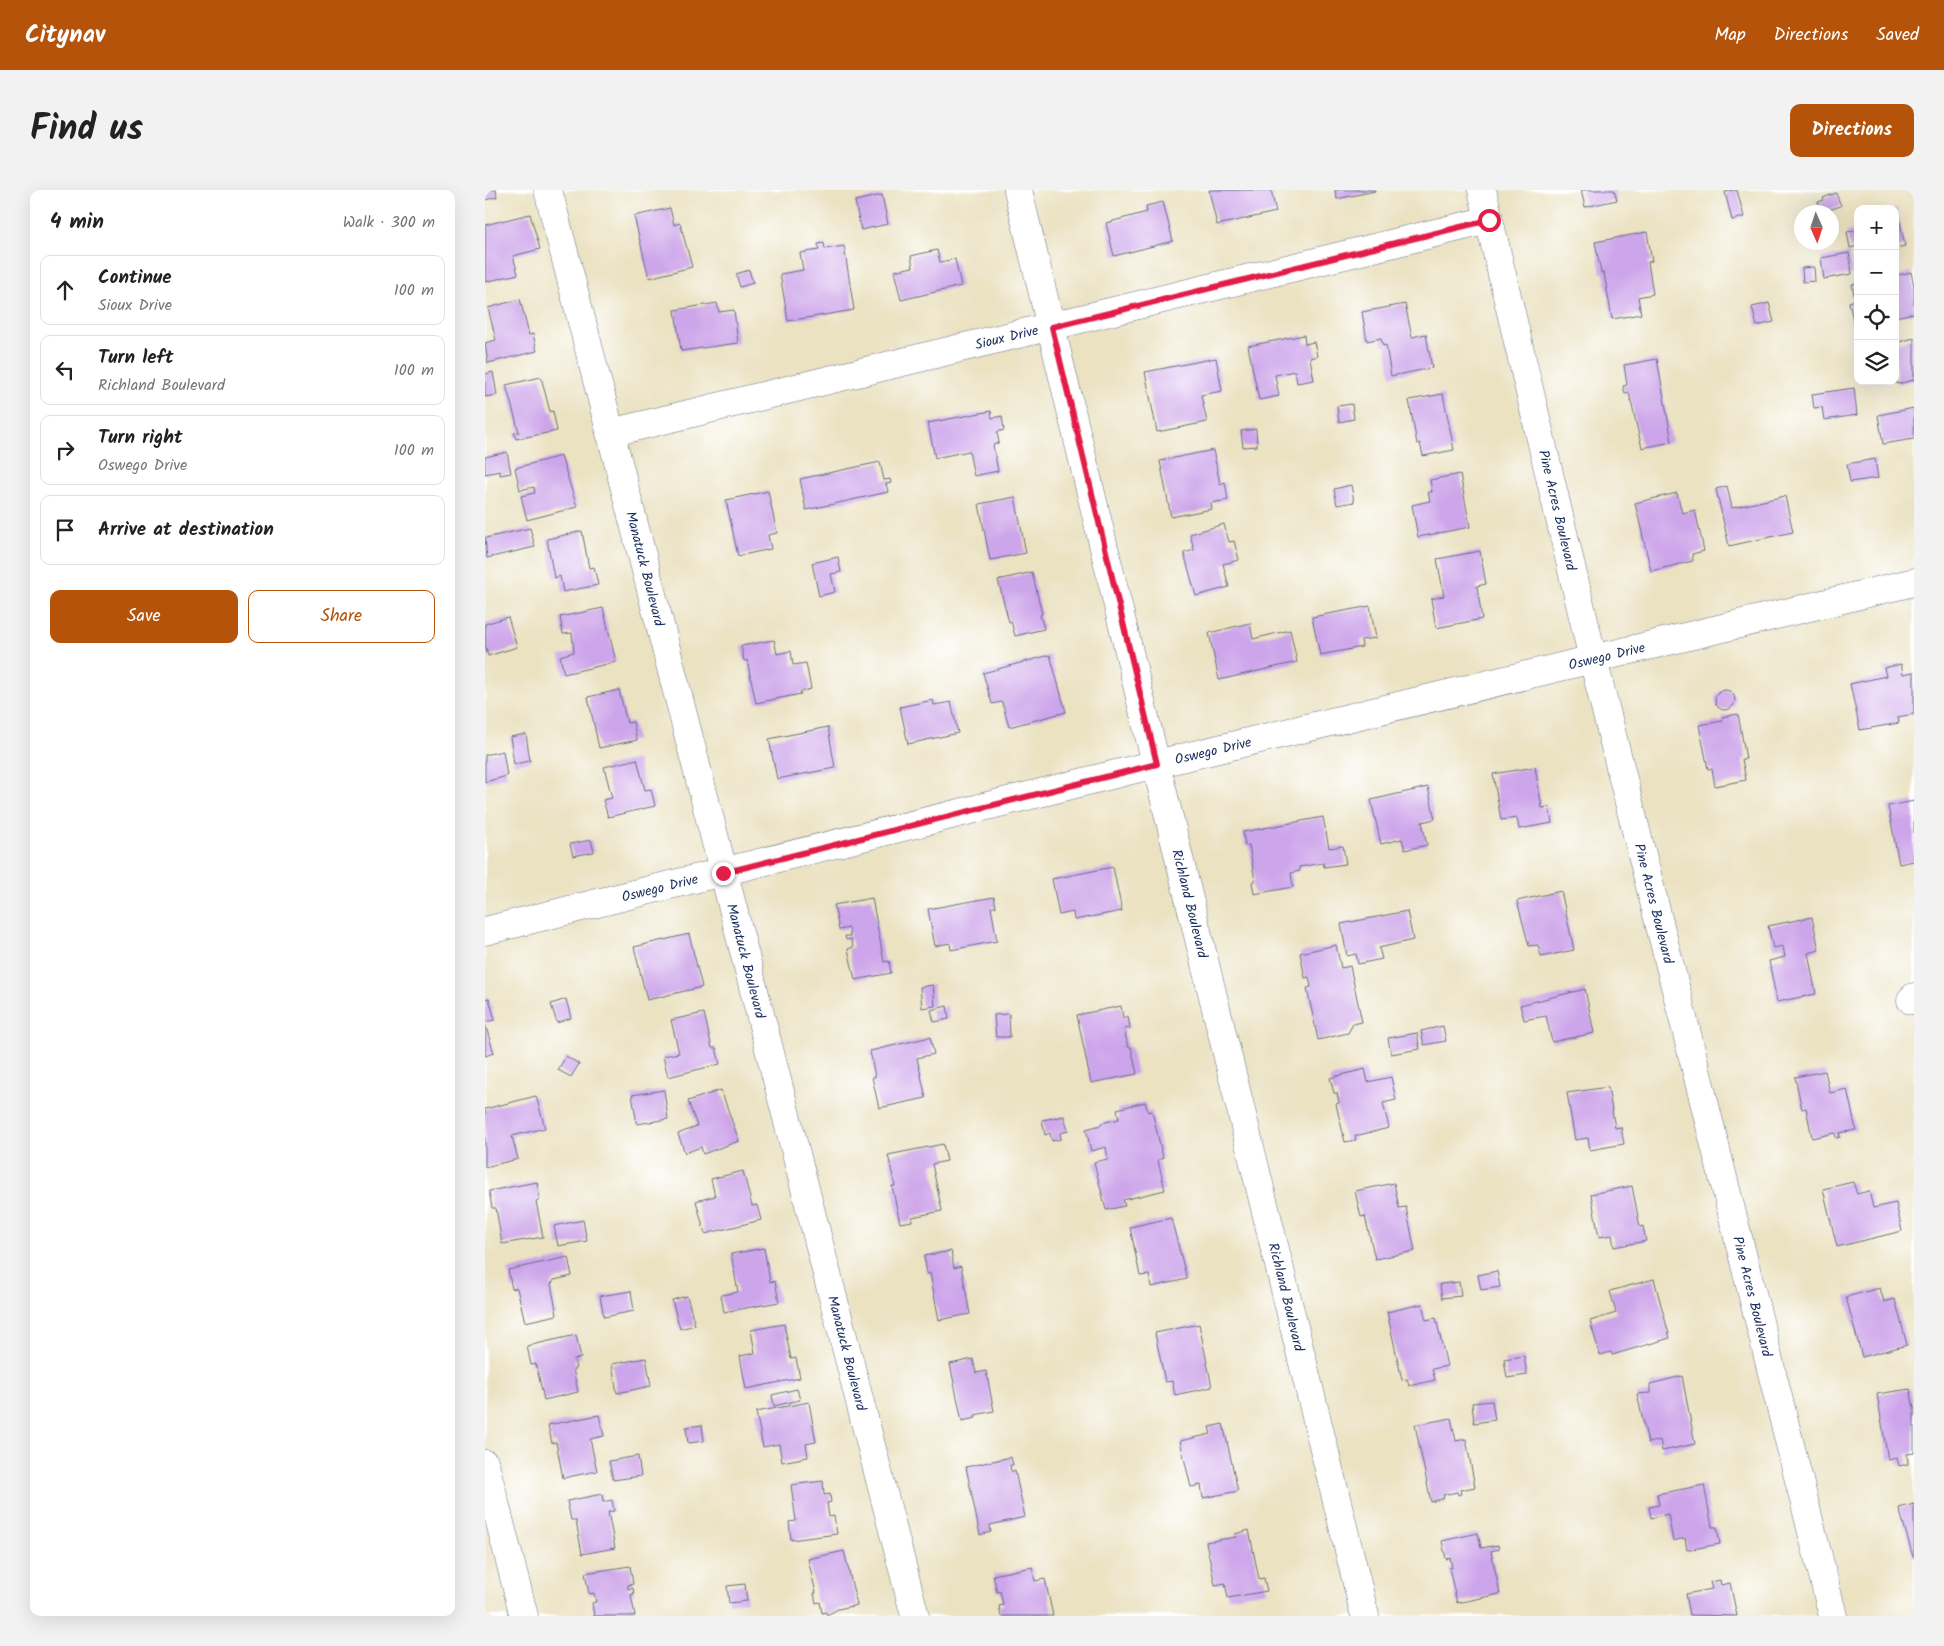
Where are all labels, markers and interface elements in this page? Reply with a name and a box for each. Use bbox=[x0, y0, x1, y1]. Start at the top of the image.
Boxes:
text: Citynav bbox=[25, 16, 105, 55]
text: Map bbox=[1714, 21, 1746, 50]
text: Directions bbox=[1774, 21, 1848, 50]
text: Saved bbox=[1876, 21, 1919, 50]
text: Find us bbox=[30, 102, 143, 158]
button: Directions bbox=[1790, 104, 1914, 157]
north arrow bbox=[1794, 205, 1839, 250]
map controls bbox=[1854, 205, 1899, 385]
button: + bbox=[1854, 205, 1899, 250]
text: 4 min bbox=[50, 206, 104, 239]
route start bbox=[1478, 209, 1501, 232]
text: Walk · 300 m bbox=[343, 210, 435, 235]
button: − bbox=[1854, 250, 1899, 295]
text: Continue bbox=[98, 263, 171, 293]
icon: ahead bbox=[51, 276, 79, 304]
text: 100 m bbox=[394, 278, 434, 303]
text: Sioux Drive bbox=[98, 293, 172, 318]
button: locate bbox=[1854, 295, 1899, 340]
street label: Sioux Drive bbox=[973, 319, 1041, 356]
button: layers bbox=[1854, 340, 1899, 385]
text: Turn left bbox=[98, 343, 173, 373]
icon: left bbox=[51, 356, 79, 384]
text: 100 m bbox=[394, 358, 434, 383]
text: Richland Boulevard bbox=[98, 373, 225, 398]
text: Turn right bbox=[98, 423, 183, 453]
icon: right bbox=[51, 436, 79, 464]
text: 100 m bbox=[394, 438, 434, 463]
street label: Pine Acres Boulevard bbox=[1532, 448, 1582, 574]
text: Oswego Drive bbox=[98, 453, 187, 478]
street label: Manatuck Boulevard bbox=[619, 509, 670, 630]
text: Arrive at destination bbox=[98, 515, 274, 545]
icon: arrive bbox=[51, 516, 79, 544]
button: Save bbox=[50, 590, 238, 643]
button: Share bbox=[248, 590, 435, 643]
street label: Oswego Drive bbox=[1566, 637, 1648, 677]
street label: Oswego Drive bbox=[1173, 731, 1254, 771]
street label: Pine Acres Boulevard bbox=[1628, 841, 1679, 967]
street label: Richland Boulevard bbox=[1165, 847, 1213, 961]
route end bbox=[712, 862, 735, 885]
street label: Oswego Drive bbox=[619, 868, 701, 909]
street label: Manatuck Boulevard bbox=[720, 901, 771, 1022]
street label: Pine Acres Boulevard bbox=[1726, 1234, 1778, 1360]
street label: Richland Boulevard bbox=[1262, 1240, 1310, 1355]
street label: Manatuck Boulevard bbox=[821, 1293, 872, 1414]

